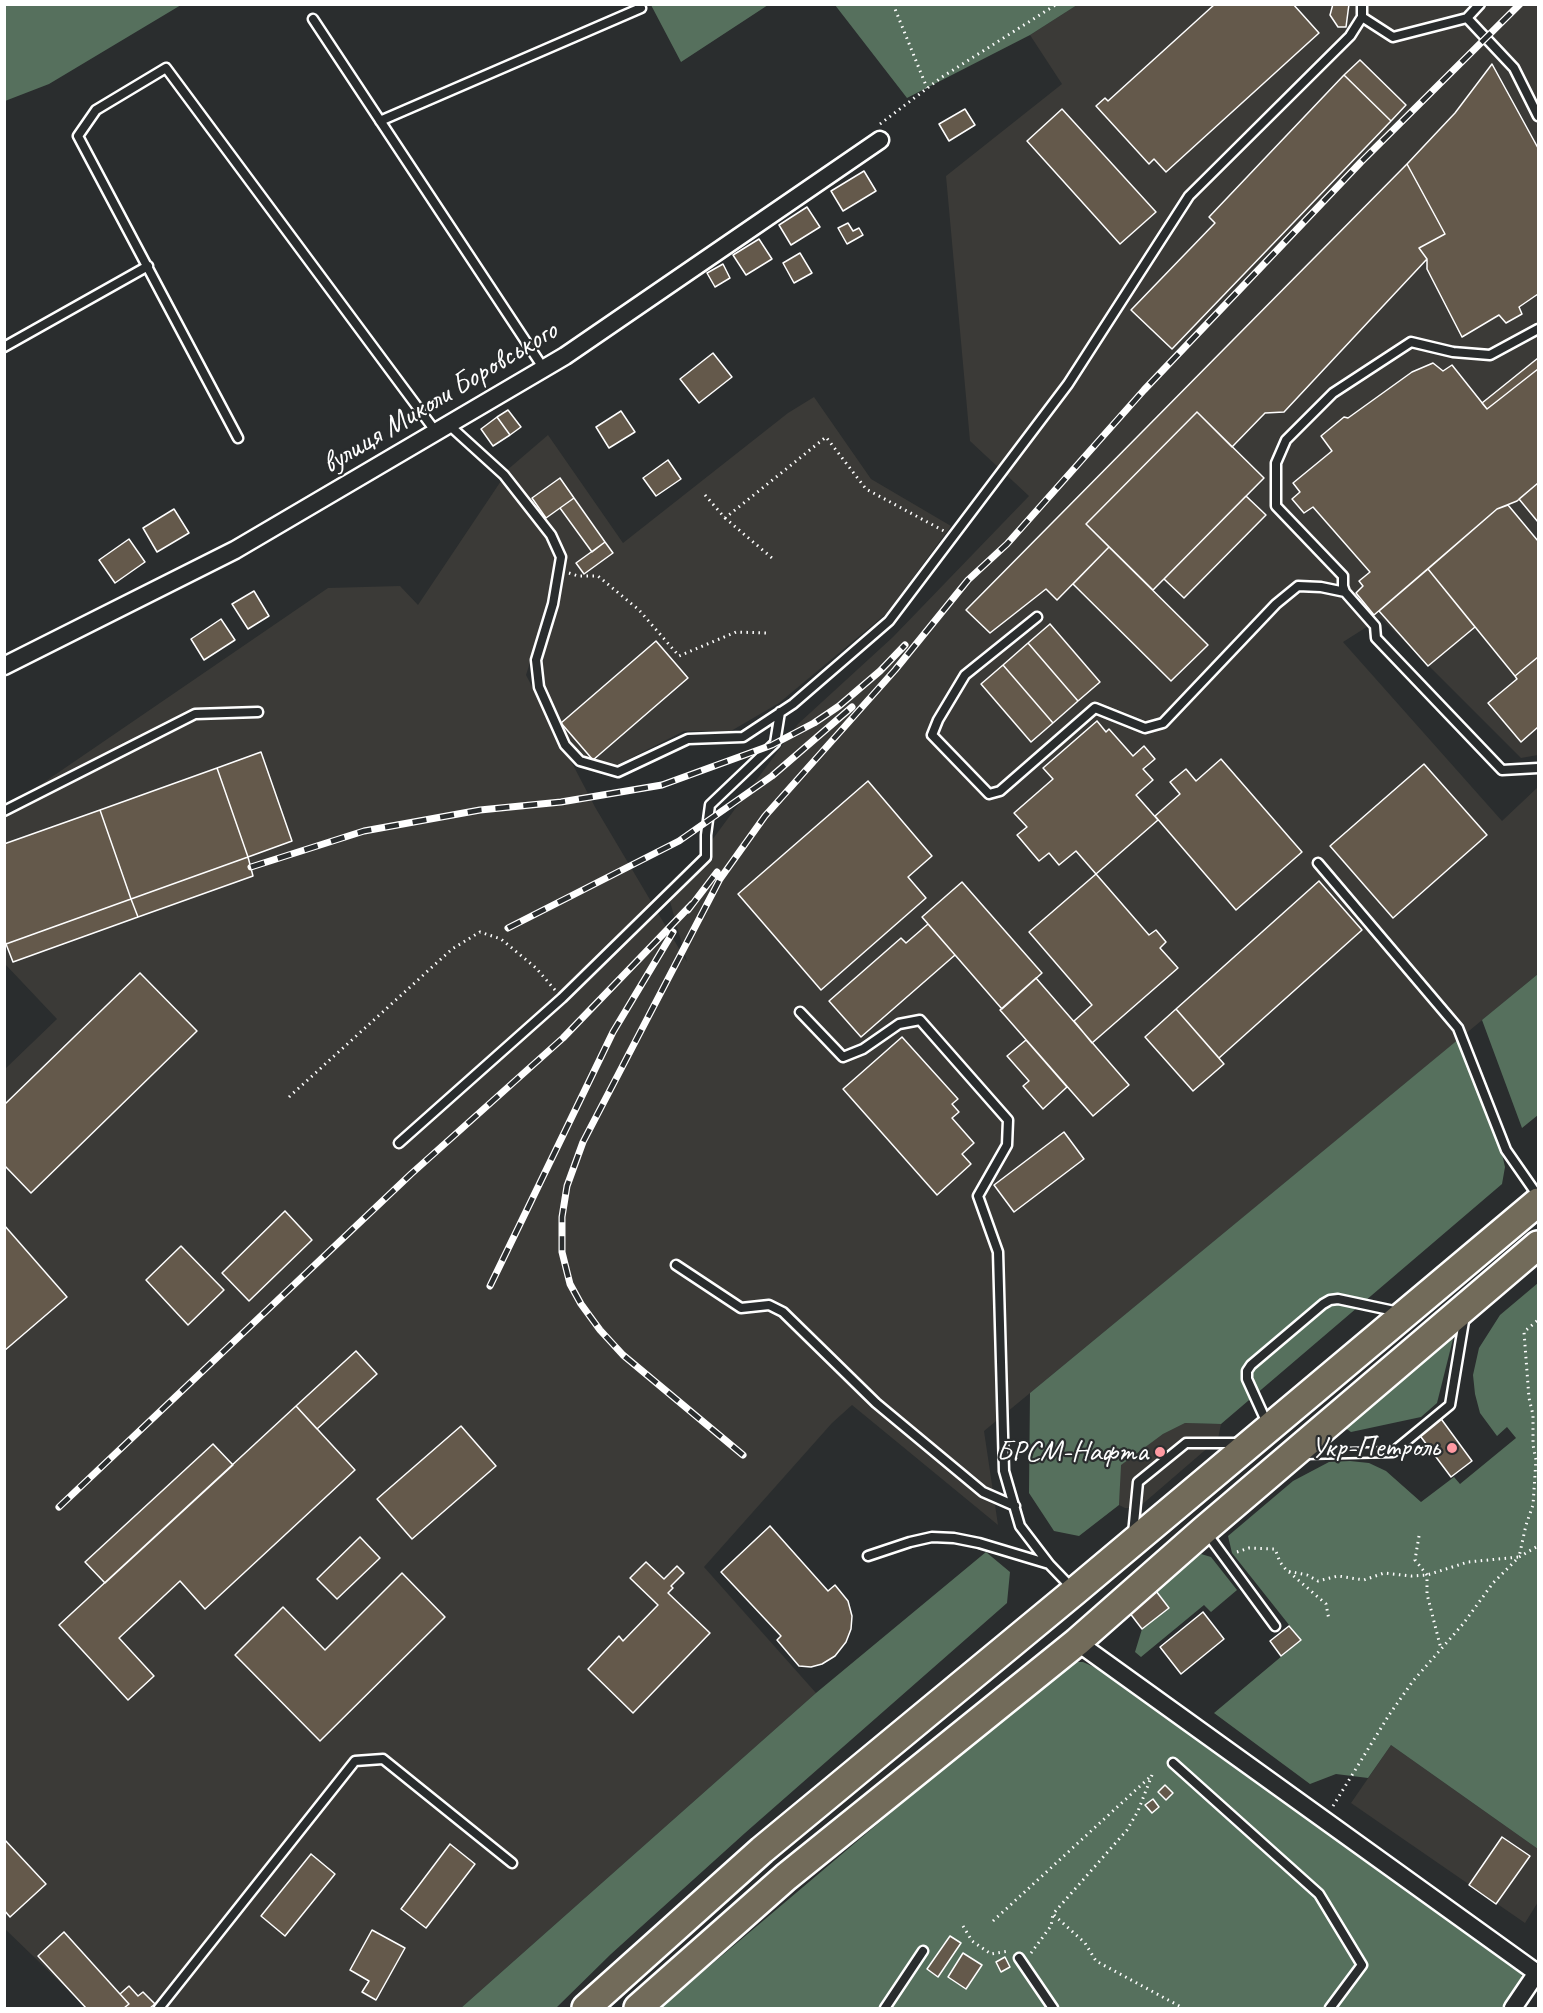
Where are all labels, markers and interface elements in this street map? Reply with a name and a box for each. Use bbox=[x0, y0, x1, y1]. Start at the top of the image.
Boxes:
street label: вулиця Миколи Боровського bbox=[316, 313, 564, 483]
place label: Укр-Петроль bbox=[1311, 1430, 1440, 1466]
place label: БРСМ-Нафта bbox=[996, 1434, 1148, 1470]
marker: Укр-Петроль bbox=[1445, 1441, 1459, 1455]
marker: БРСМ-Нафта bbox=[1153, 1445, 1167, 1459]

